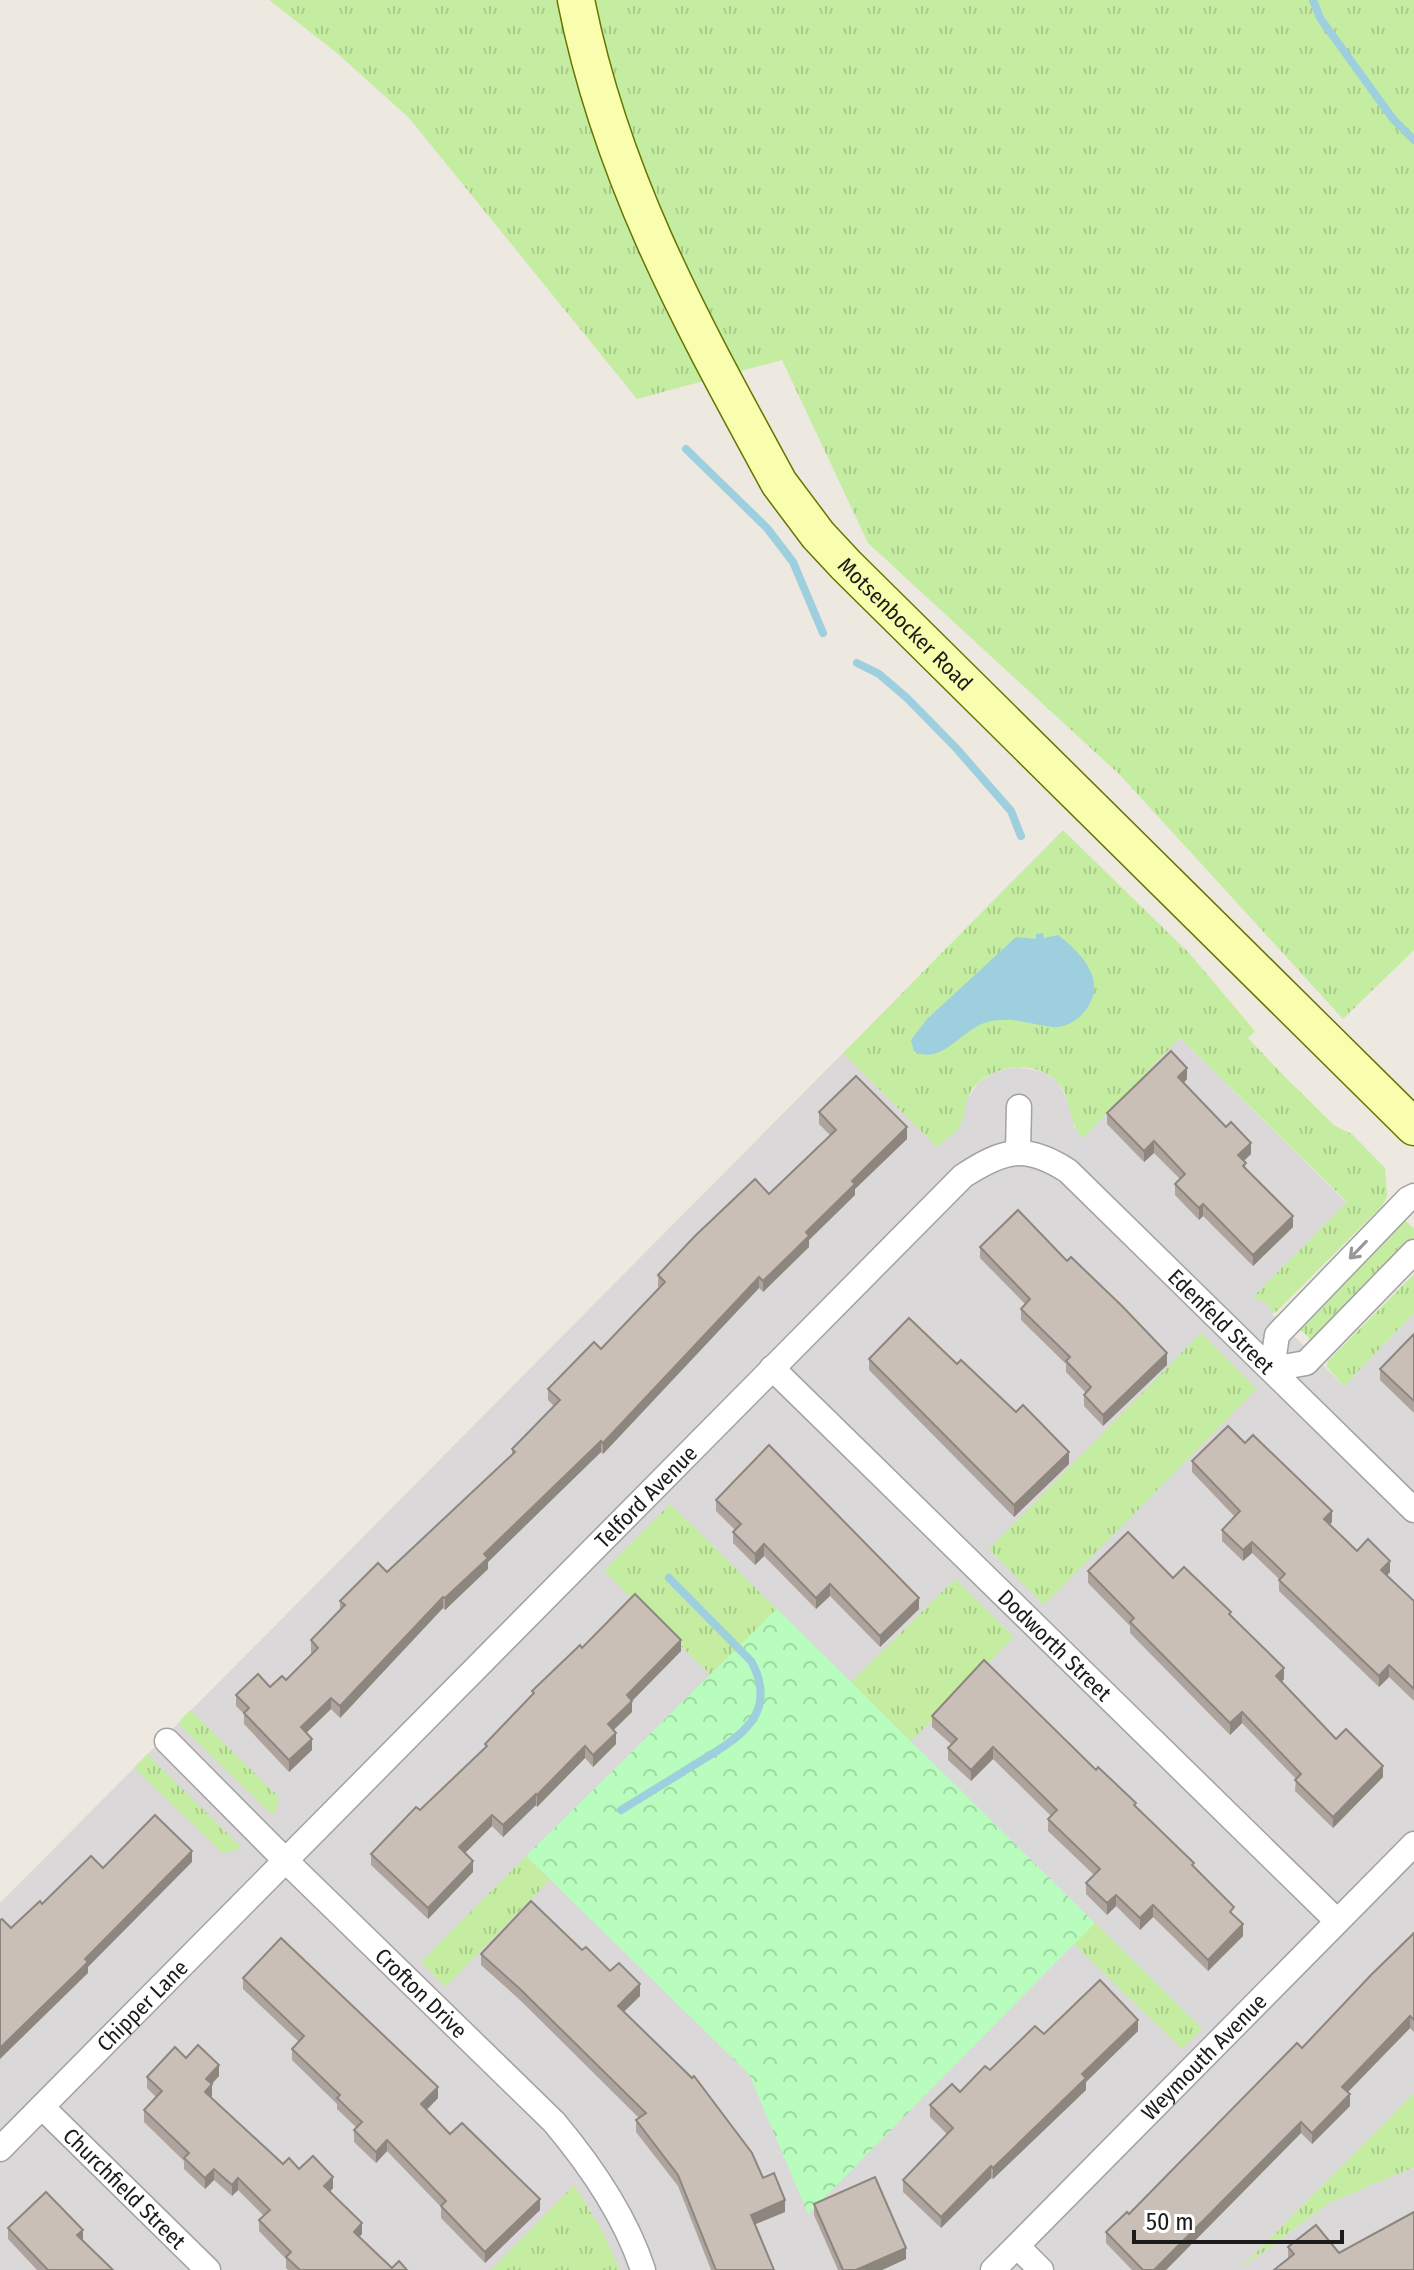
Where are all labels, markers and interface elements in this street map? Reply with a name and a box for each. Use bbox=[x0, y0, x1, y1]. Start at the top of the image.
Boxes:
street label: Motsenbocker Road bbox=[832, 552, 978, 697]
one-way arrow bbox=[1349, 1240, 1368, 1260]
street label: Edenfeld Street bbox=[1162, 1264, 1281, 1380]
street label: Telford Avenue bbox=[589, 1440, 703, 1554]
street label: Dodworth Street bbox=[992, 1584, 1118, 1707]
street label: Crofton Drive bbox=[369, 1942, 473, 2044]
street label: Chipper Lane bbox=[91, 1954, 194, 2057]
street label: Weymouth Avenue bbox=[1136, 1988, 1273, 2126]
street label: Churchfield Street bbox=[57, 2122, 192, 2255]
scale bar bbox=[1134, 2194, 1342, 2244]
text: 50 m bbox=[1146, 2208, 1194, 2236]

